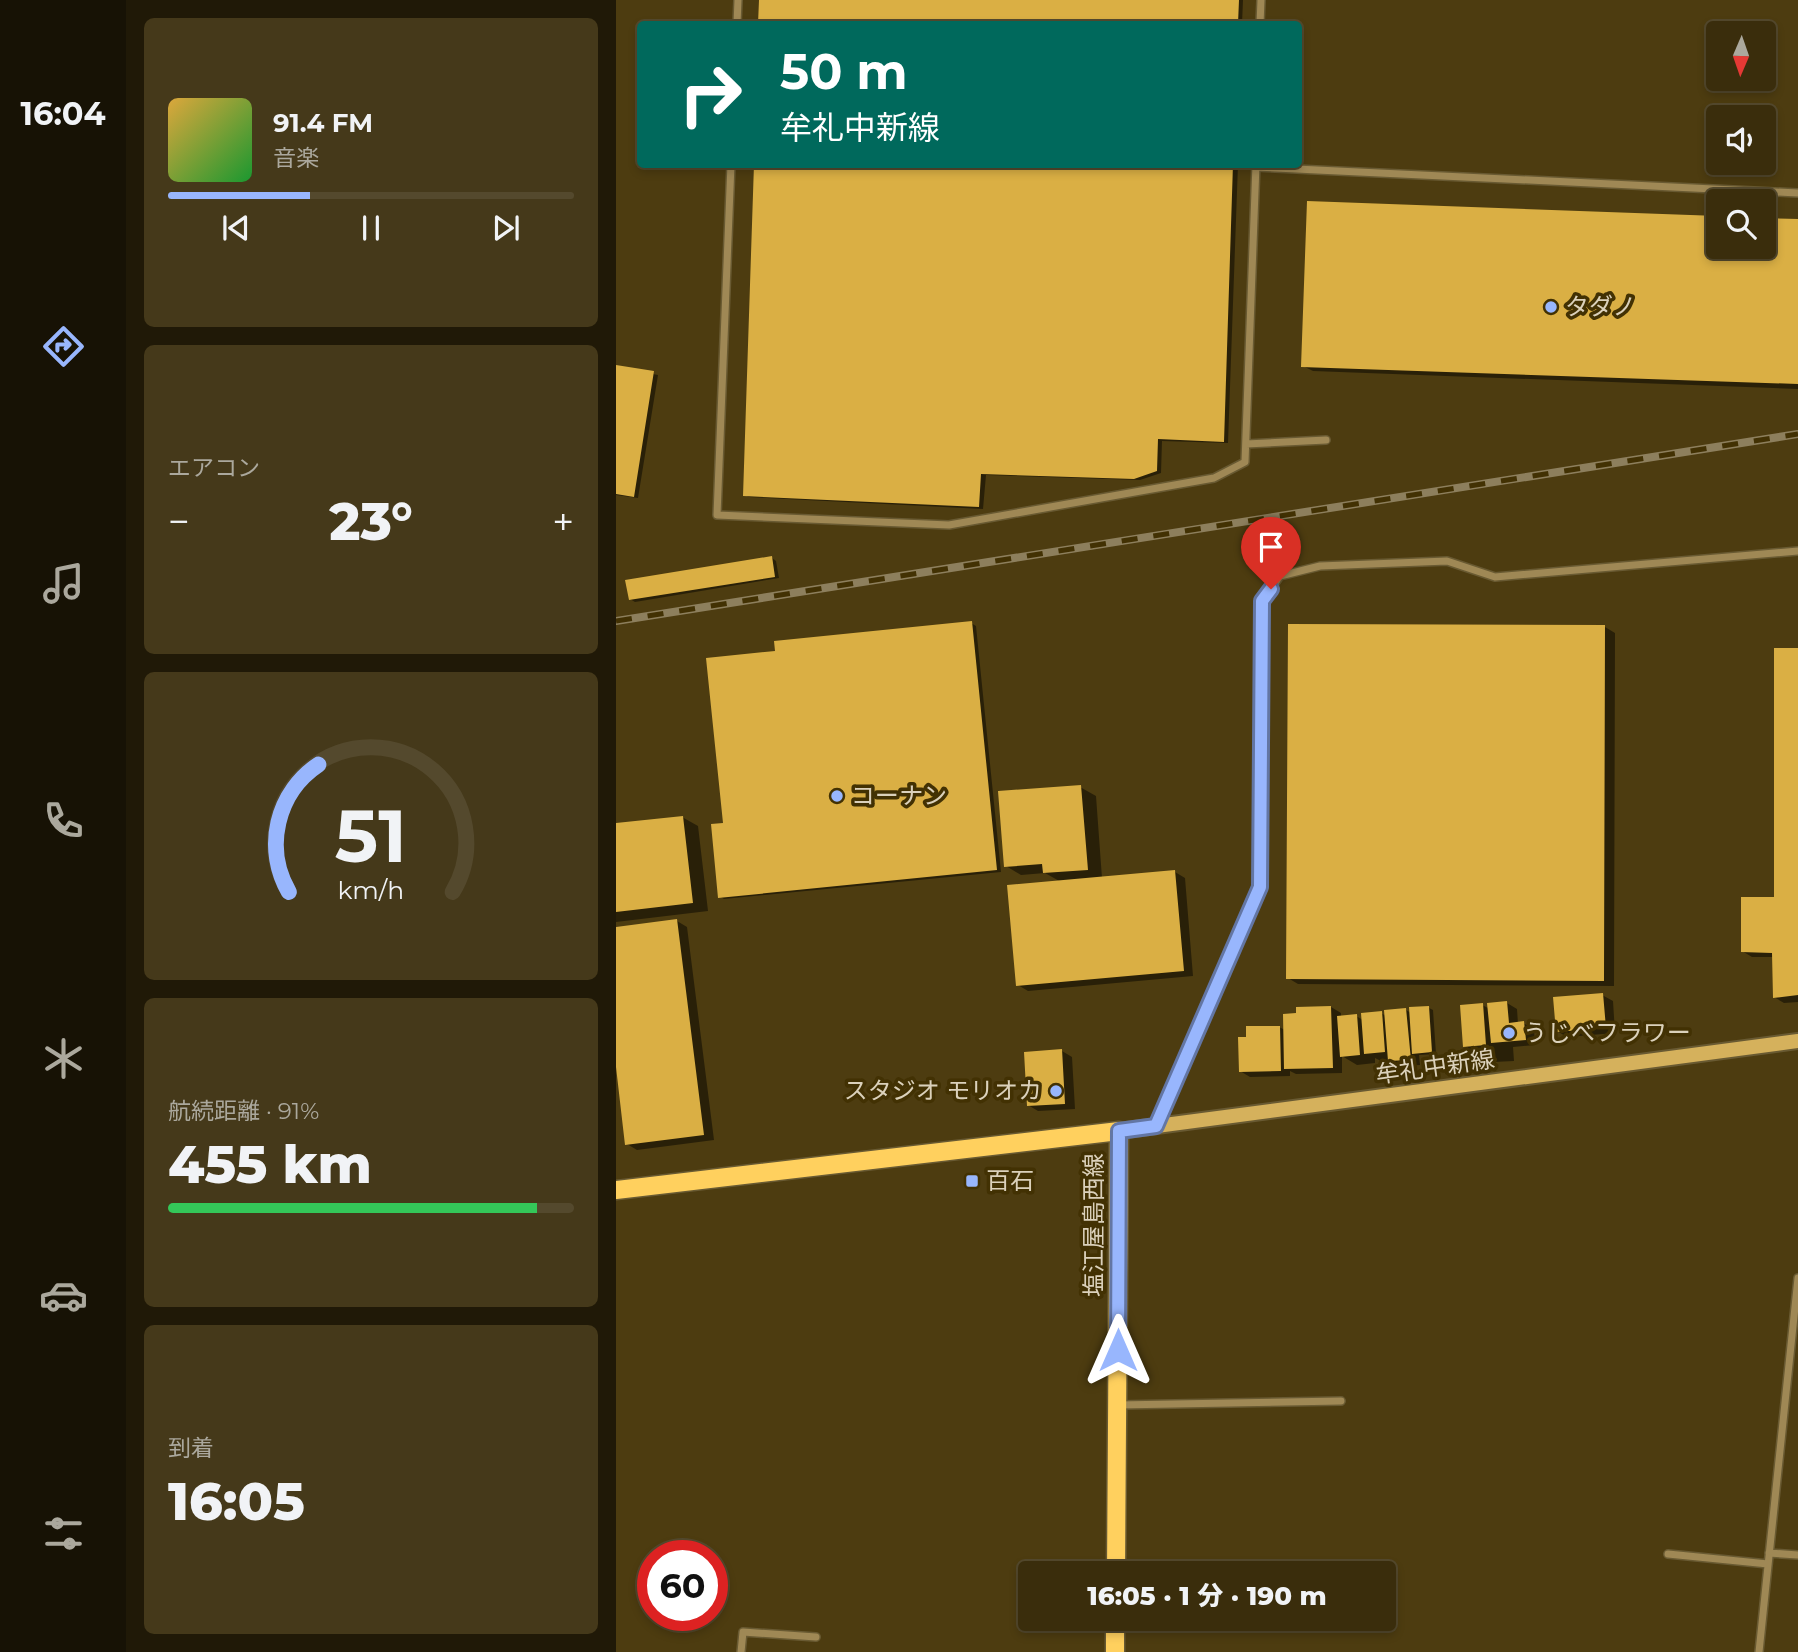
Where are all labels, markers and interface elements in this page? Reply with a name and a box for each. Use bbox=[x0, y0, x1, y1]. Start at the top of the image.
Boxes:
north arrow bbox=[1706, 21, 1776, 91]
map controls bbox=[1706, 21, 1776, 259]
text: 50 m bbox=[780, 42, 908, 101]
icon: right bbox=[665, 49, 756, 140]
text: 16:04 bbox=[20, 94, 106, 133]
button: sound bbox=[1706, 105, 1776, 175]
text: 91.4 FM bbox=[273, 107, 373, 139]
text: 牟礼中新線 bbox=[780, 108, 940, 147]
text: 音楽 bbox=[273, 144, 319, 172]
button: search bbox=[1706, 189, 1776, 259]
icon: previous bbox=[217, 209, 255, 247]
icon: pause bbox=[352, 209, 390, 247]
icon: next bbox=[487, 209, 525, 247]
place label: タダノ bbox=[1565, 292, 1636, 321]
marker: タダノ bbox=[1543, 299, 1559, 315]
icon: directions bbox=[39, 322, 88, 371]
text: エアコン bbox=[168, 454, 260, 482]
text: 23° bbox=[329, 490, 413, 553]
text: − bbox=[168, 498, 190, 545]
text: + bbox=[552, 498, 574, 545]
pin bbox=[1241, 517, 1301, 589]
icon: arrive bbox=[1252, 528, 1290, 566]
icon: music bbox=[39, 559, 88, 608]
place label: コーナン bbox=[851, 781, 947, 810]
marker: コーナン bbox=[829, 788, 845, 804]
text: 51 bbox=[335, 792, 407, 880]
icon: phone bbox=[39, 796, 88, 845]
text: km/h bbox=[338, 875, 404, 905]
place label: うじべフラワー bbox=[1523, 1018, 1691, 1047]
marker: うじべフラワー bbox=[1501, 1025, 1517, 1041]
icon: climate bbox=[39, 1034, 88, 1083]
street label: 牟礼中新線 bbox=[1373, 1044, 1496, 1089]
place label: スタジオ モリオカ bbox=[844, 1076, 1042, 1105]
marker: スタジオ モリオカ bbox=[1048, 1083, 1064, 1099]
text: 航続距離 · 91% bbox=[168, 1097, 319, 1125]
text: 455 km bbox=[168, 1133, 372, 1196]
street label: 塩江屋島西線 bbox=[1079, 1153, 1108, 1297]
place label: 百石 bbox=[986, 1166, 1034, 1195]
marker: 百石 bbox=[964, 1173, 980, 1189]
icon: car bbox=[39, 1271, 88, 1320]
position arrow bbox=[1081, 1313, 1155, 1387]
text: 到着 bbox=[168, 1434, 214, 1462]
text: 16:05 bbox=[168, 1470, 305, 1533]
icon: filters bbox=[39, 1509, 88, 1558]
speed limit sign: 60 bbox=[637, 1540, 728, 1631]
text: 16:05 · 1 分 · 190 m bbox=[1087, 1580, 1327, 1612]

